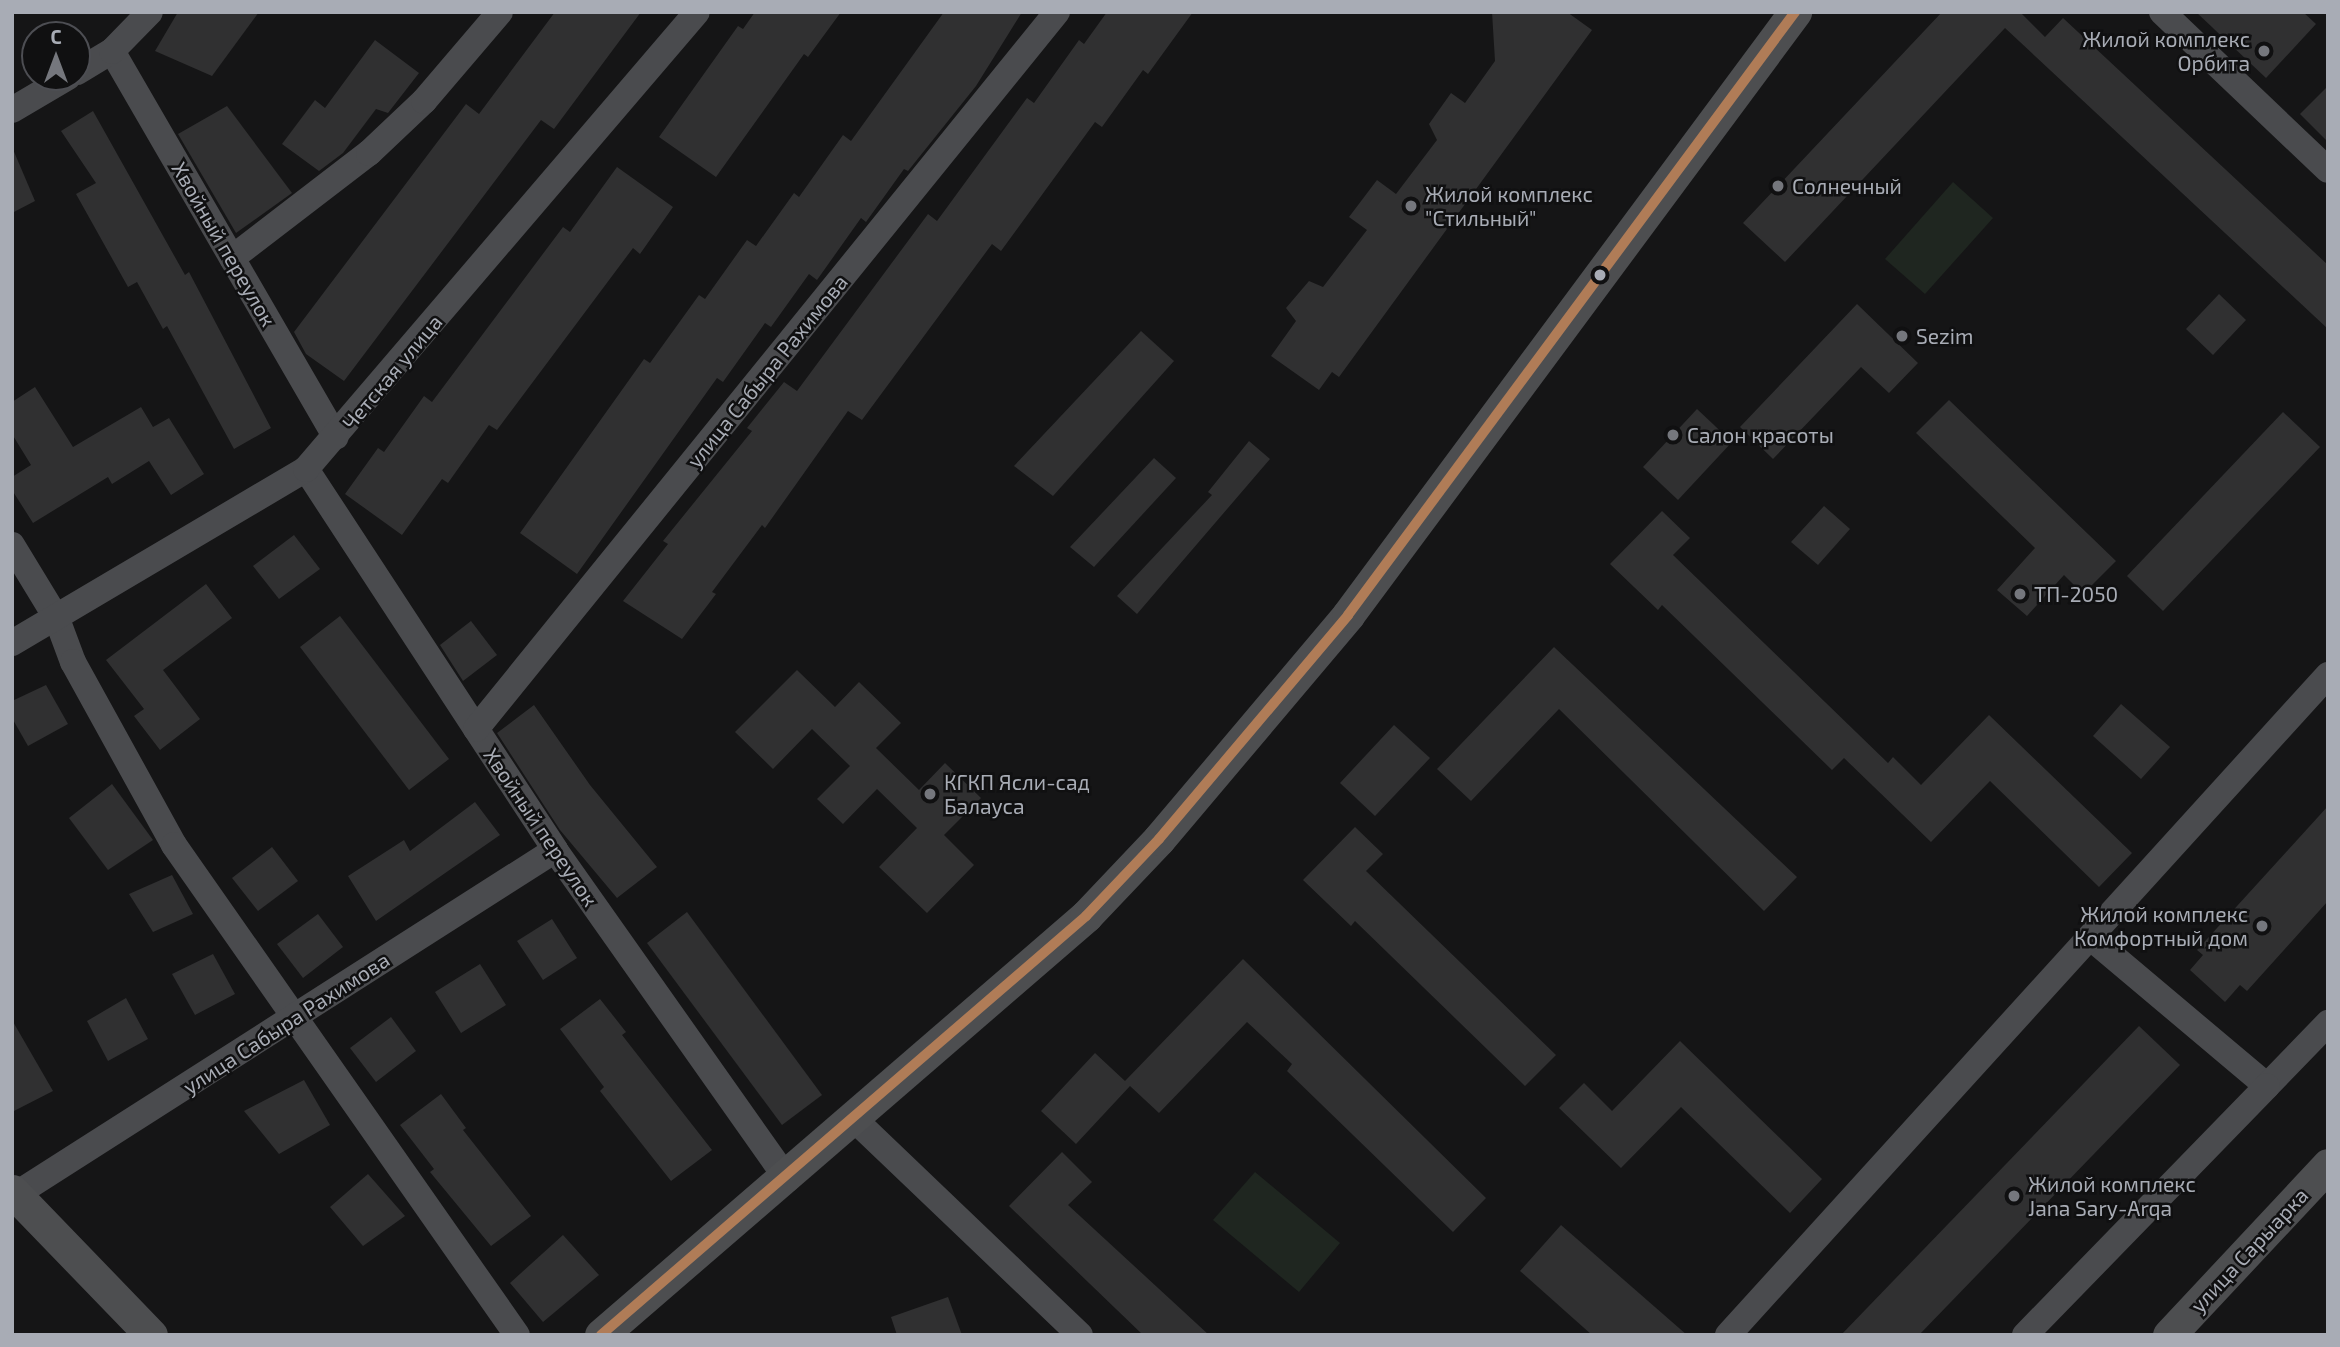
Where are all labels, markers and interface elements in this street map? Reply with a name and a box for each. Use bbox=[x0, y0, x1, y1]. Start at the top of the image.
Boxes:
north arrow bbox=[21, 21, 91, 91]
text: С bbox=[50, 25, 62, 48]
place label: Жилой комплекс Орбита bbox=[2082, 26, 2250, 76]
marker: Жилой комплекс Орбита bbox=[2256, 43, 2272, 59]
street label: Хвойный переулок bbox=[167, 157, 281, 331]
place label: Солнечный bbox=[1792, 173, 1902, 199]
marker: Солнечный bbox=[1770, 178, 1786, 194]
place label: Жилой комплекс "Стильный" bbox=[1425, 181, 1593, 231]
marker: Жилой комплекс "Стильный" bbox=[1403, 198, 1419, 214]
unlabelled marker bbox=[1593, 268, 1607, 282]
street label: улица Сабыра Рахимова bbox=[681, 269, 853, 473]
street label: Четская улица bbox=[337, 309, 447, 435]
place label: Sezim bbox=[1916, 323, 1973, 349]
marker: Sezim bbox=[1894, 328, 1910, 344]
place label: Салон красоты bbox=[1687, 422, 1834, 448]
marker: Салон красоты bbox=[1665, 427, 1681, 443]
place label: ТП-2050 bbox=[2034, 581, 2118, 607]
marker: ТП-2050 bbox=[2012, 586, 2028, 602]
street label: Хвойный переулок bbox=[479, 743, 603, 911]
place label: КГКП Ясли-сад Балауса bbox=[944, 769, 1090, 819]
marker: КГКП Ясли-сад Балауса bbox=[922, 786, 938, 802]
place label: Жилой комплекс Комфортный дом bbox=[2074, 901, 2248, 951]
marker: Жилой комплекс Комфортный дом bbox=[2254, 918, 2270, 934]
street label: улица Сабыра Рахимова bbox=[178, 947, 394, 1099]
place label: Жилой комплекс Jana Sary-Arqa bbox=[2028, 1171, 2196, 1221]
street label: улица Сарыарка bbox=[2185, 1183, 2313, 1317]
marker: Жилой комплекс Jana Sary-Arqa bbox=[2006, 1188, 2022, 1204]

